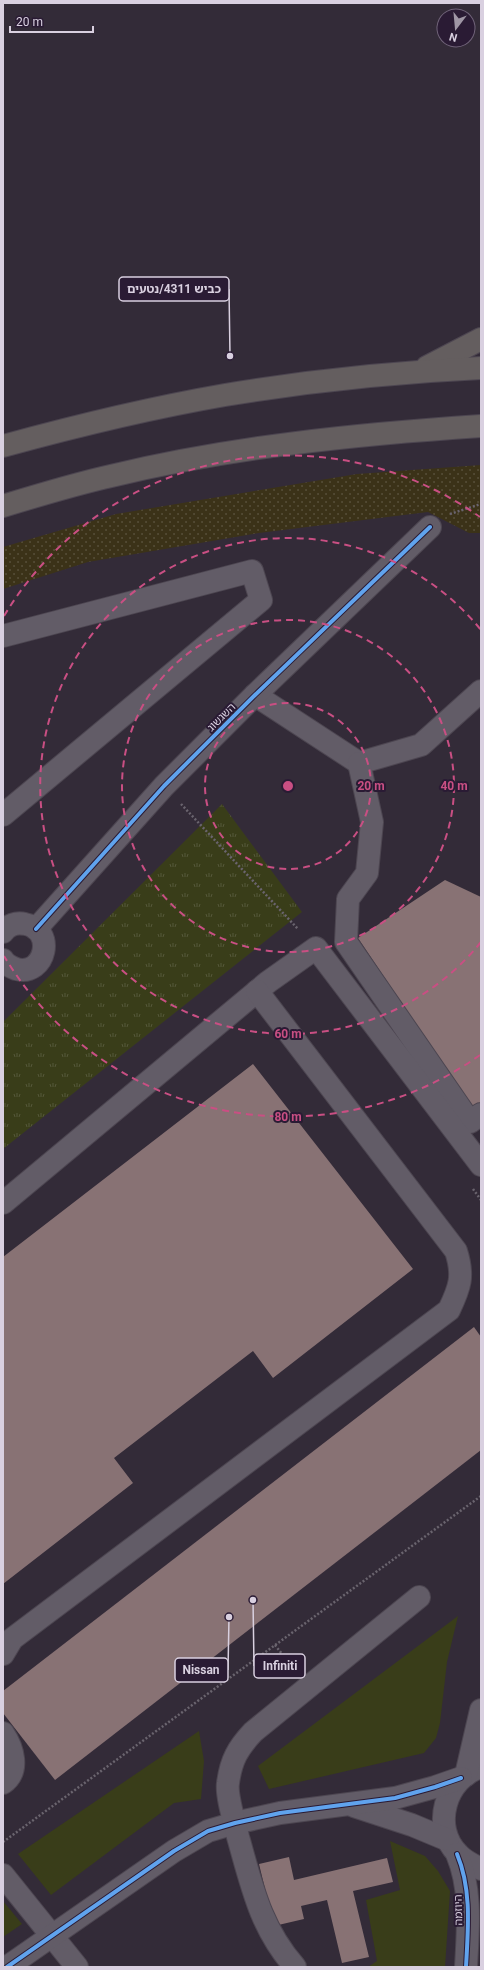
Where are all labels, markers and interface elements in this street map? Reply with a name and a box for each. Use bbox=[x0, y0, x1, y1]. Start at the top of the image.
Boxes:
scale bar bbox=[10, 8, 93, 34]
north arrow bbox=[436, 8, 476, 48]
text: 20 m bbox=[16, 15, 43, 29]
text: N bbox=[448, 30, 459, 44]
callout: כביש 4311/נטעים bbox=[119, 277, 229, 301]
text: כביש 4311/נטעים bbox=[127, 282, 221, 296]
street label: השגשוג bbox=[205, 700, 238, 734]
centre of rings bbox=[281, 779, 295, 793]
text: 20 m bbox=[357, 779, 385, 793]
text: 40 m bbox=[440, 779, 468, 793]
text: 60 m bbox=[274, 1027, 302, 1041]
text: 80 m bbox=[274, 1110, 302, 1124]
callout: Infiniti bbox=[254, 1654, 305, 1678]
callout: Nissan bbox=[175, 1658, 228, 1682]
text: Infiniti bbox=[263, 1659, 297, 1673]
text: Nissan bbox=[182, 1663, 220, 1677]
street label: היוזמה bbox=[452, 1894, 465, 1926]

